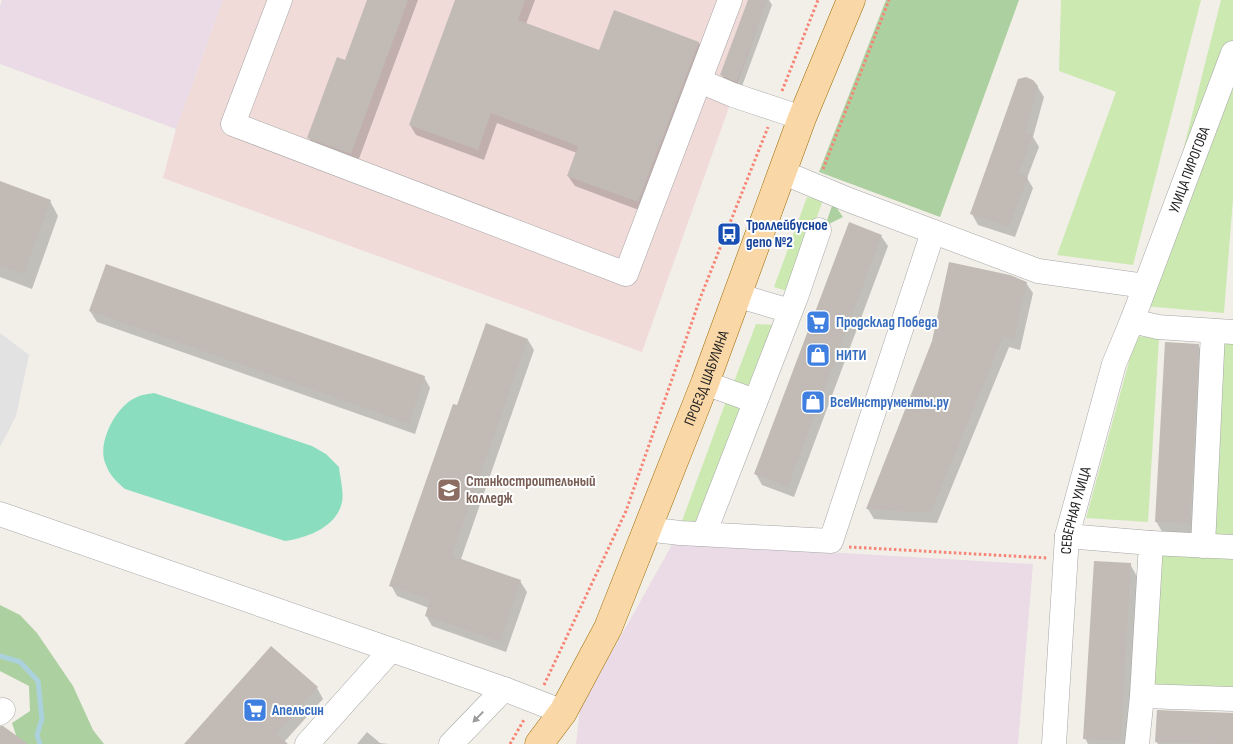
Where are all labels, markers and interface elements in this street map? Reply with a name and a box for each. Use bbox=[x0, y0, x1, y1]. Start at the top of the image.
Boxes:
street label: УЛИЦА ПИРОГОВА bbox=[1165, 123, 1215, 216]
place label: Троллейбусное депо №2 bbox=[746, 216, 828, 252]
bus stop icon: Троллейбусное депо №2 bbox=[716, 221, 742, 247]
supermarket icon: Продсклад Победа bbox=[805, 309, 831, 335]
place label: Продсклад Победа bbox=[836, 313, 937, 332]
street label: ПРОЕЗД ШАБУЛИНА bbox=[680, 327, 734, 429]
shop icon: НИТИ bbox=[805, 342, 831, 368]
place label: НИТИ bbox=[836, 346, 866, 365]
shop icon: ВсеИнструменты.ру bbox=[800, 389, 826, 415]
place label: ВсеИнструменты.ру bbox=[830, 393, 950, 412]
street label: СЕВЕРНАЯ УЛИЦА bbox=[1057, 464, 1096, 555]
place label: Станкостроительный колледж bbox=[466, 472, 595, 508]
school or university icon: Станкостроительный колледж bbox=[436, 477, 462, 503]
supermarket icon: Апельсин bbox=[242, 697, 268, 723]
place label: Апельсин bbox=[271, 701, 324, 720]
one-way arrow bbox=[472, 710, 484, 722]

